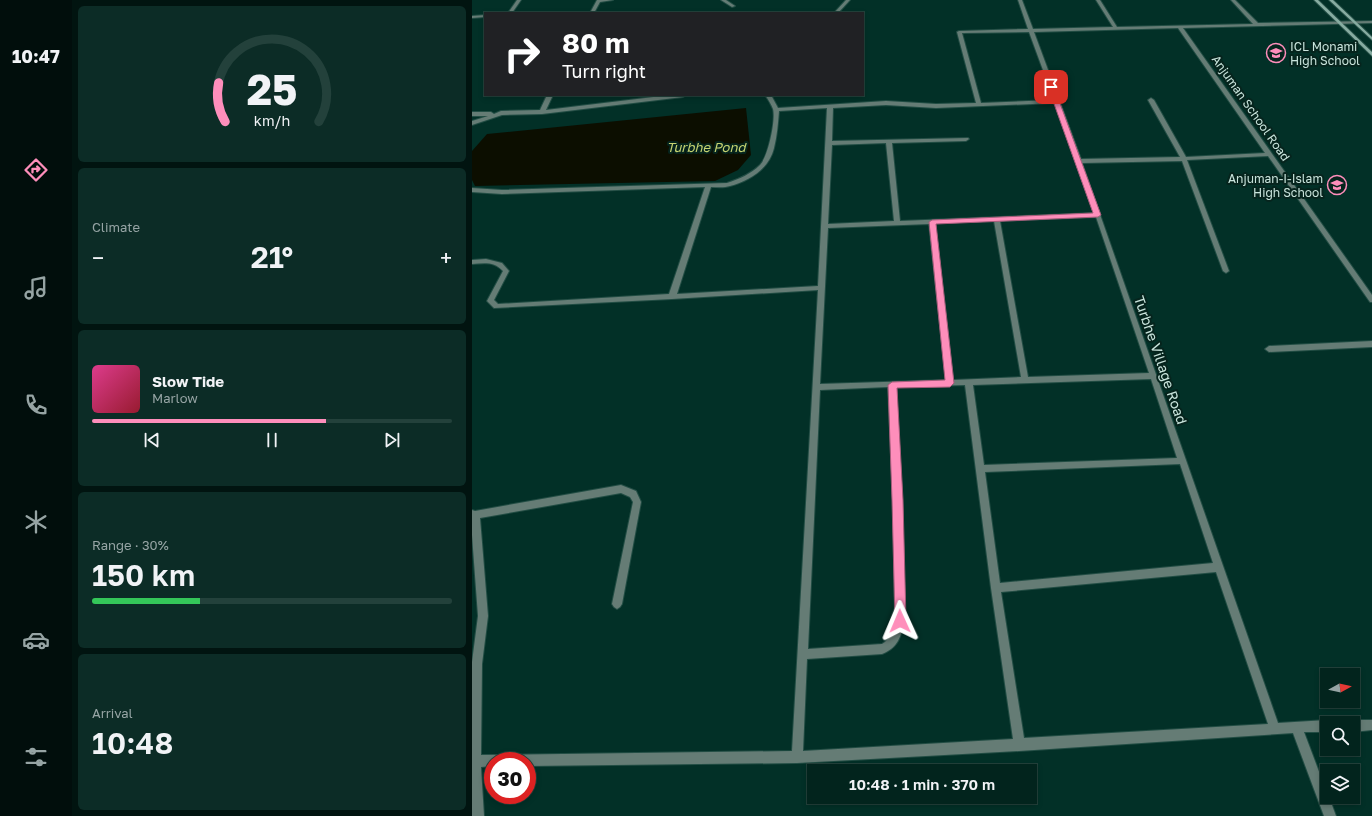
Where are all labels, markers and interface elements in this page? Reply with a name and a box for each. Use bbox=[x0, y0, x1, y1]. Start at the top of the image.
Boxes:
text: 80 m bbox=[562, 26, 630, 59]
icon: right bbox=[496, 28, 548, 80]
place label: ICL Monami High School bbox=[1290, 39, 1360, 68]
school or university icon: ICL Monami High School bbox=[1265, 42, 1287, 64]
text: 10:47 bbox=[12, 45, 60, 67]
street label: Anjuman School Road bbox=[1209, 52, 1293, 164]
text: Turn right bbox=[562, 60, 646, 82]
text: 25 bbox=[247, 64, 297, 114]
pin bbox=[1034, 70, 1068, 104]
icon: arrive bbox=[1040, 76, 1062, 98]
text: km/h bbox=[254, 112, 290, 129]
water label: Turbhe Pond bbox=[667, 139, 747, 155]
icon: directions bbox=[22, 156, 50, 184]
place label: Anjuman-I-Islam High School bbox=[1228, 171, 1323, 200]
school or university icon: Anjuman-I-Islam High School bbox=[1326, 174, 1348, 196]
text: Climate bbox=[92, 219, 140, 235]
text: 21° bbox=[251, 239, 293, 275]
text: − bbox=[92, 244, 104, 271]
text: + bbox=[440, 244, 452, 271]
icon: music bbox=[22, 274, 50, 302]
street label: Turbhe Village Road bbox=[1131, 294, 1191, 426]
text: Slow Tide bbox=[152, 372, 224, 390]
text: Marlow bbox=[152, 390, 198, 406]
icon: phone bbox=[22, 391, 50, 419]
icon: previous bbox=[141, 429, 163, 451]
icon: pause bbox=[261, 429, 283, 451]
icon: next bbox=[381, 429, 403, 451]
icon: climate bbox=[22, 508, 50, 536]
text: Range · 30% bbox=[92, 537, 169, 553]
text: 150 km bbox=[92, 557, 195, 593]
position arrow bbox=[879, 600, 921, 642]
icon: car bbox=[22, 626, 50, 654]
north arrow bbox=[1320, 668, 1360, 708]
map controls bbox=[1320, 668, 1360, 804]
text: Arrival bbox=[92, 705, 133, 721]
button: search bbox=[1320, 716, 1360, 756]
text: 10:48 bbox=[92, 725, 173, 761]
icon: filters bbox=[22, 743, 50, 771]
speed limit sign: 30 bbox=[484, 752, 536, 804]
button: layers bbox=[1320, 764, 1360, 804]
text: 10:48 · 1 min · 370 m bbox=[849, 775, 995, 793]

